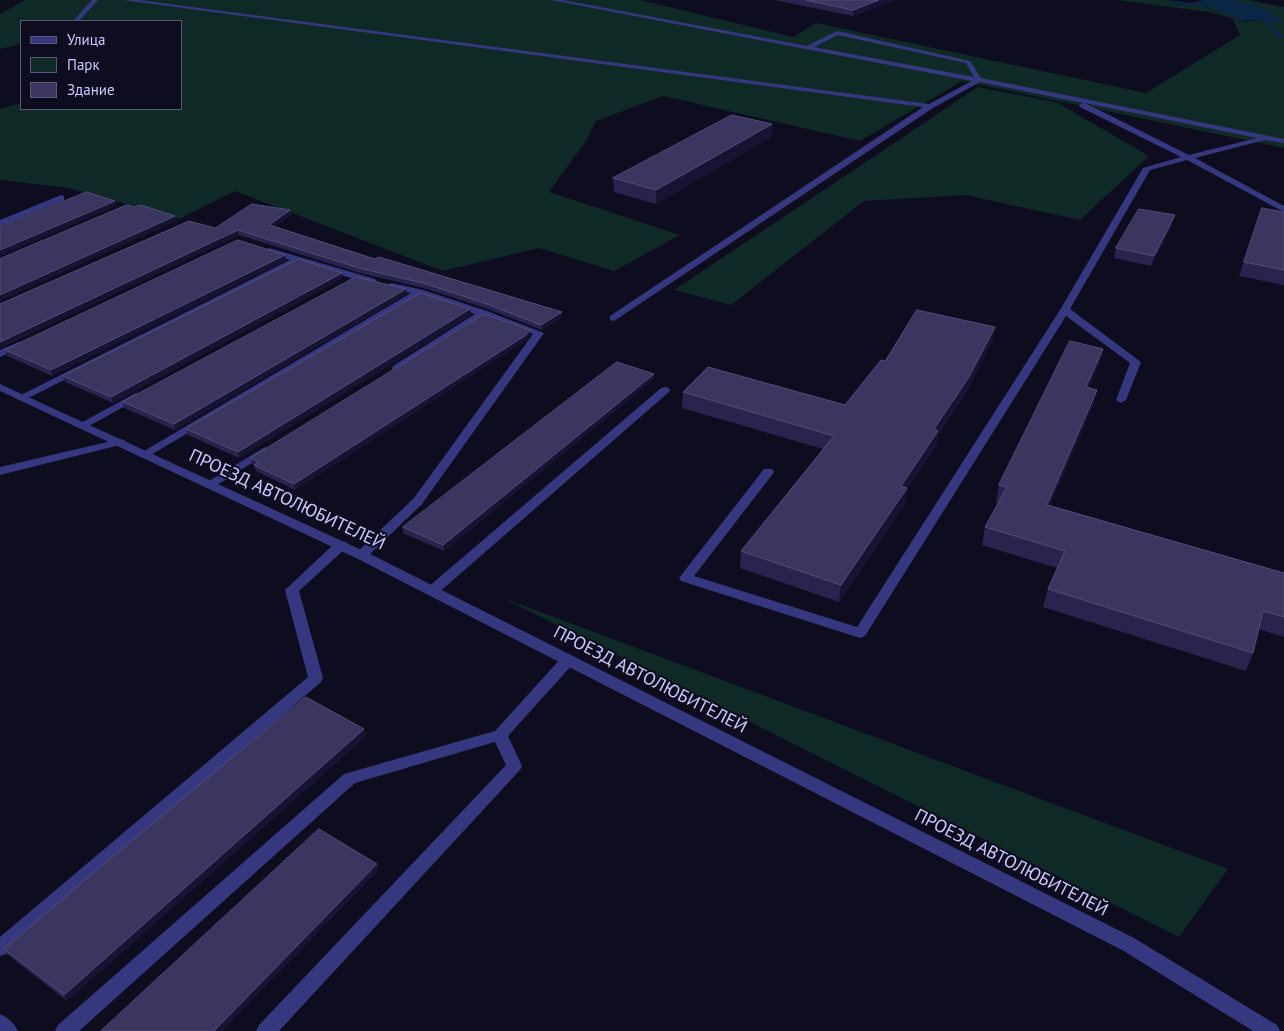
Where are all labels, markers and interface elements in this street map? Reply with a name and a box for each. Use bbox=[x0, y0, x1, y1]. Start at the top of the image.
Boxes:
legend bbox=[20, 20, 182, 110]
text: Улица bbox=[67, 30, 105, 49]
text: Парк bbox=[67, 55, 100, 74]
text: Здание bbox=[67, 80, 115, 99]
street label: ПРОЕЗД АВТОЛЮБИТЕЛЕЙ bbox=[185, 445, 389, 555]
street label: ПРОЕЗД АВТОЛЮБИТЕЛЕЙ bbox=[550, 622, 750, 738]
street label: ПРОЕЗД АВТОЛЮБИТЕЛЕЙ bbox=[911, 805, 1111, 921]

